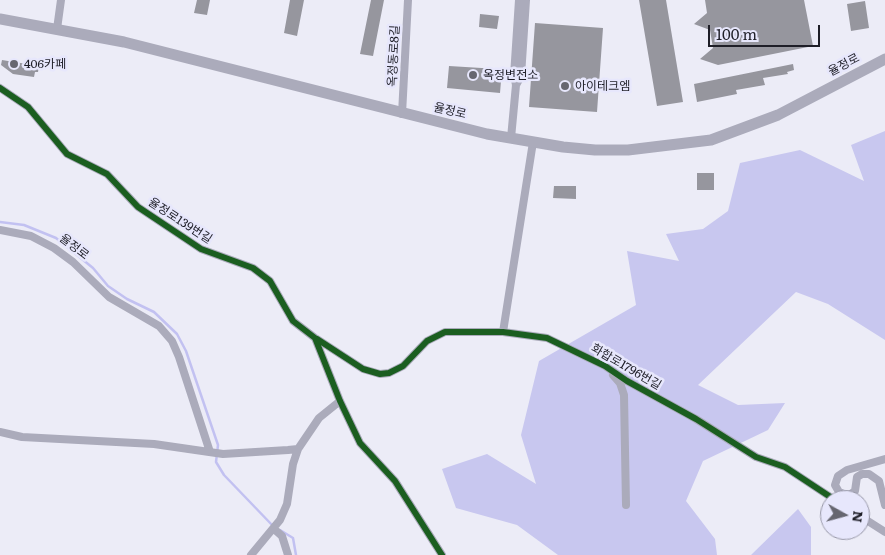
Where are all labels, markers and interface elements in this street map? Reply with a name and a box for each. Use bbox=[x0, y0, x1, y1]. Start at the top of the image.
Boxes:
scale bar bbox=[710, 15, 822, 47]
text: 100 m bbox=[716, 22, 757, 45]
street label: 옥정동로8길 bbox=[385, 25, 403, 87]
street label: 율정로 bbox=[826, 51, 862, 79]
place label: 406카페 bbox=[24, 57, 66, 71]
marker: 406카페 bbox=[8, 58, 20, 70]
place label: 옥정변전소 bbox=[483, 68, 538, 82]
marker: 옥정변전소 bbox=[467, 69, 479, 81]
place label: 아이테크엠 bbox=[575, 79, 630, 93]
marker: 아이테크엠 bbox=[559, 80, 571, 92]
street label: 율정로 bbox=[432, 100, 468, 122]
street label: 율정로139번길 bbox=[146, 195, 214, 247]
street label: 율정로 bbox=[56, 231, 92, 263]
street label: 화합로1796번길 bbox=[588, 341, 664, 393]
north arrow bbox=[820, 490, 870, 540]
text: N bbox=[848, 510, 870, 524]

